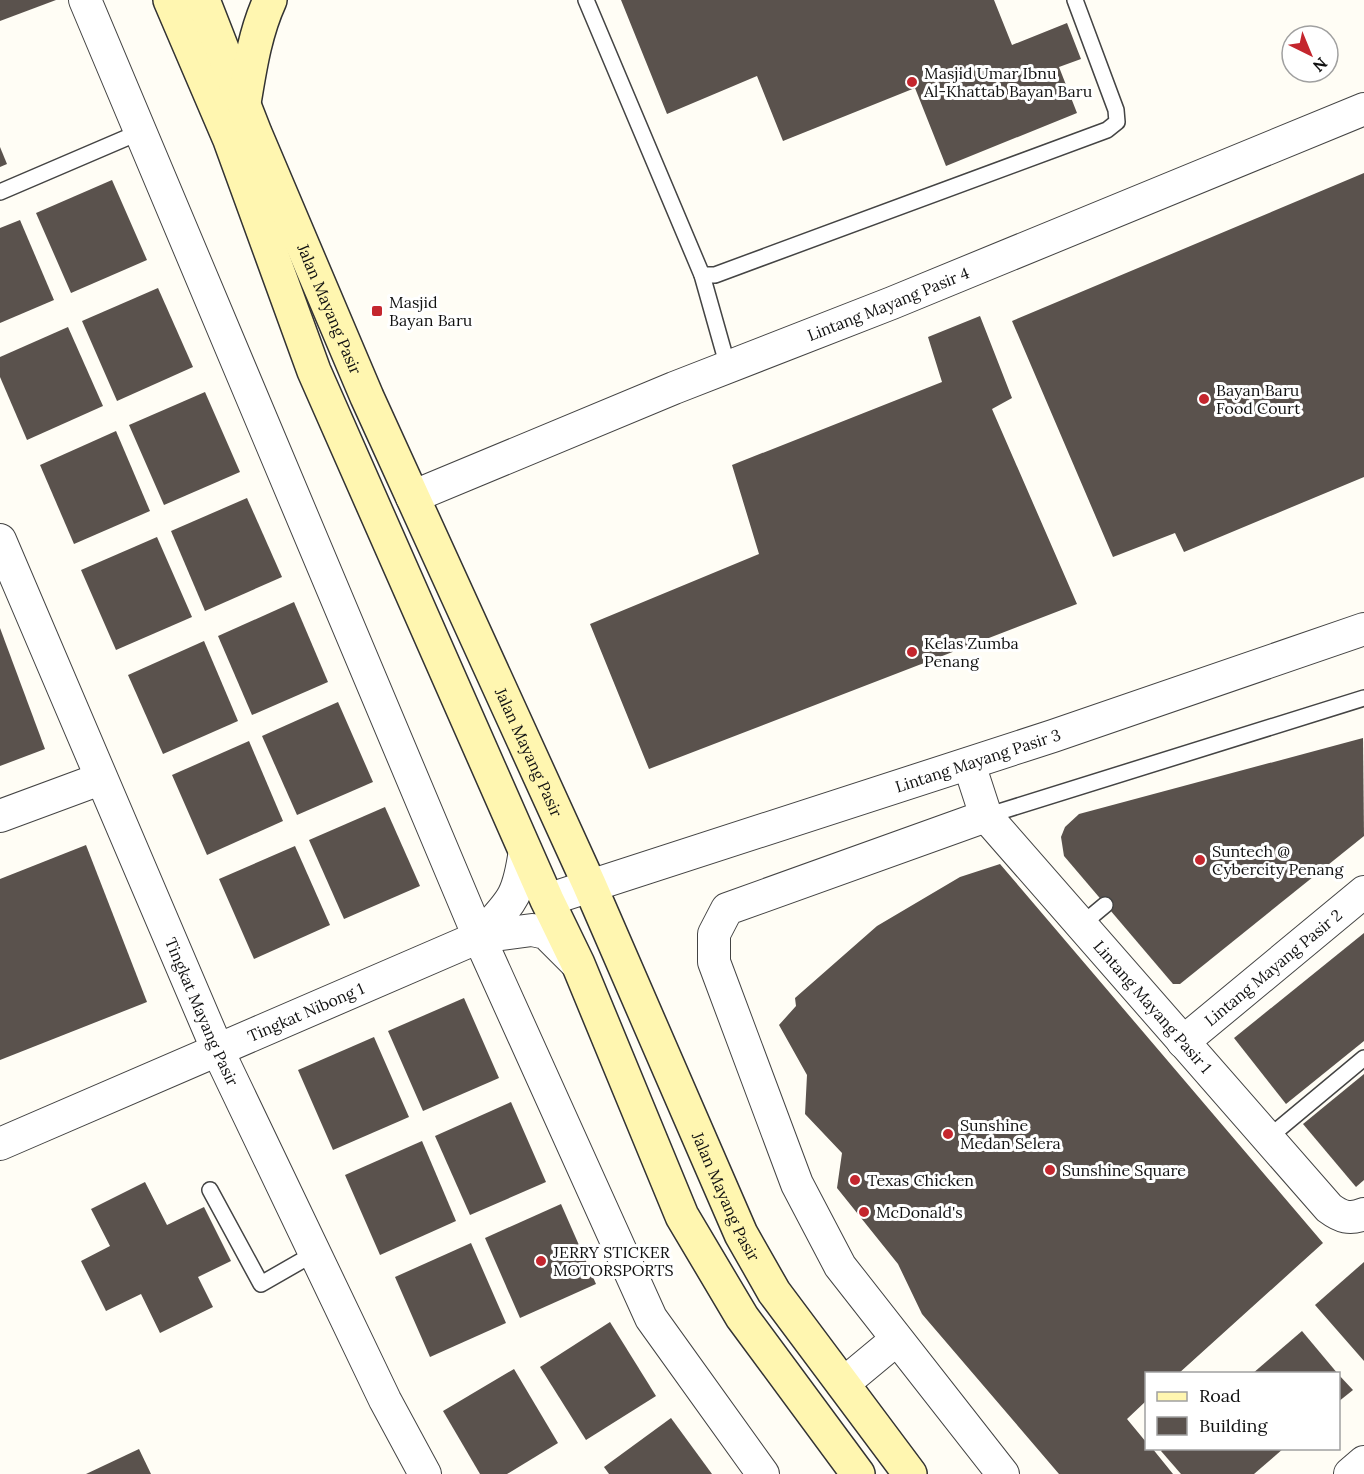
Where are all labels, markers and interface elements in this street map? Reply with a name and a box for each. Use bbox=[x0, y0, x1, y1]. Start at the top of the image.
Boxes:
north arrow bbox=[1280, 24, 1340, 84]
text: N bbox=[1309, 53, 1332, 77]
place label: Masjid Umar Ibnu Al-Khattab Bayan Baru bbox=[923, 63, 1093, 101]
marker: Masjid Umar Ibnu Al-Khattab Bayan Baru bbox=[905, 75, 919, 89]
street label: Jalan Mayang Pasir bbox=[293, 240, 366, 377]
street label: Lintang Mayang Pasir 4 bbox=[804, 262, 972, 345]
place label: Masjid Bayan Baru bbox=[389, 292, 473, 330]
marker: Masjid Bayan Baru bbox=[370, 304, 384, 318]
place label: Bayan Baru Food Court bbox=[1216, 380, 1301, 418]
marker: Bayan Baru Food Court bbox=[1197, 392, 1211, 406]
place label: Kelas Zumba Penang bbox=[924, 633, 1019, 671]
marker: Kelas Zumba Penang bbox=[905, 645, 919, 659]
street label: Jalan Mayang Pasir bbox=[490, 684, 567, 820]
street label: Lintang Mayang Pasir 3 bbox=[893, 724, 1063, 796]
place label: Suntech @ Cybercity Penang bbox=[1212, 841, 1344, 879]
marker: Suntech @ Cybercity Penang bbox=[1193, 853, 1207, 867]
street label: Lintang Mayang Pasir 2 bbox=[1200, 905, 1346, 1030]
street label: Tingkat Mayang Pasir bbox=[161, 934, 243, 1089]
street label: Lintang Mayang Pasir 1 bbox=[1089, 936, 1216, 1077]
street label: Tingkat Nibong 1 bbox=[244, 978, 367, 1046]
place label: Sunshine Medan Selera bbox=[960, 1115, 1061, 1153]
marker: Sunshine Medan Selera bbox=[941, 1127, 955, 1141]
street label: Jalan Mayang Pasir bbox=[688, 1128, 764, 1265]
place label: Sunshine Square bbox=[1062, 1160, 1186, 1180]
marker: Sunshine Square bbox=[1043, 1163, 1057, 1177]
place label: Texas Chicken bbox=[867, 1170, 974, 1190]
marker: Texas Chicken bbox=[848, 1173, 862, 1187]
place label: McDonald's bbox=[876, 1202, 963, 1222]
marker: McDonald's bbox=[857, 1205, 871, 1219]
place label: JERRY STICKER MOTORSPORTS bbox=[552, 1242, 674, 1280]
marker: JERRY STICKER MOTORSPORTS bbox=[534, 1254, 548, 1268]
legend bbox=[1145, 1372, 1340, 1450]
text: Road bbox=[1199, 1384, 1241, 1407]
text: Building bbox=[1199, 1414, 1269, 1437]

